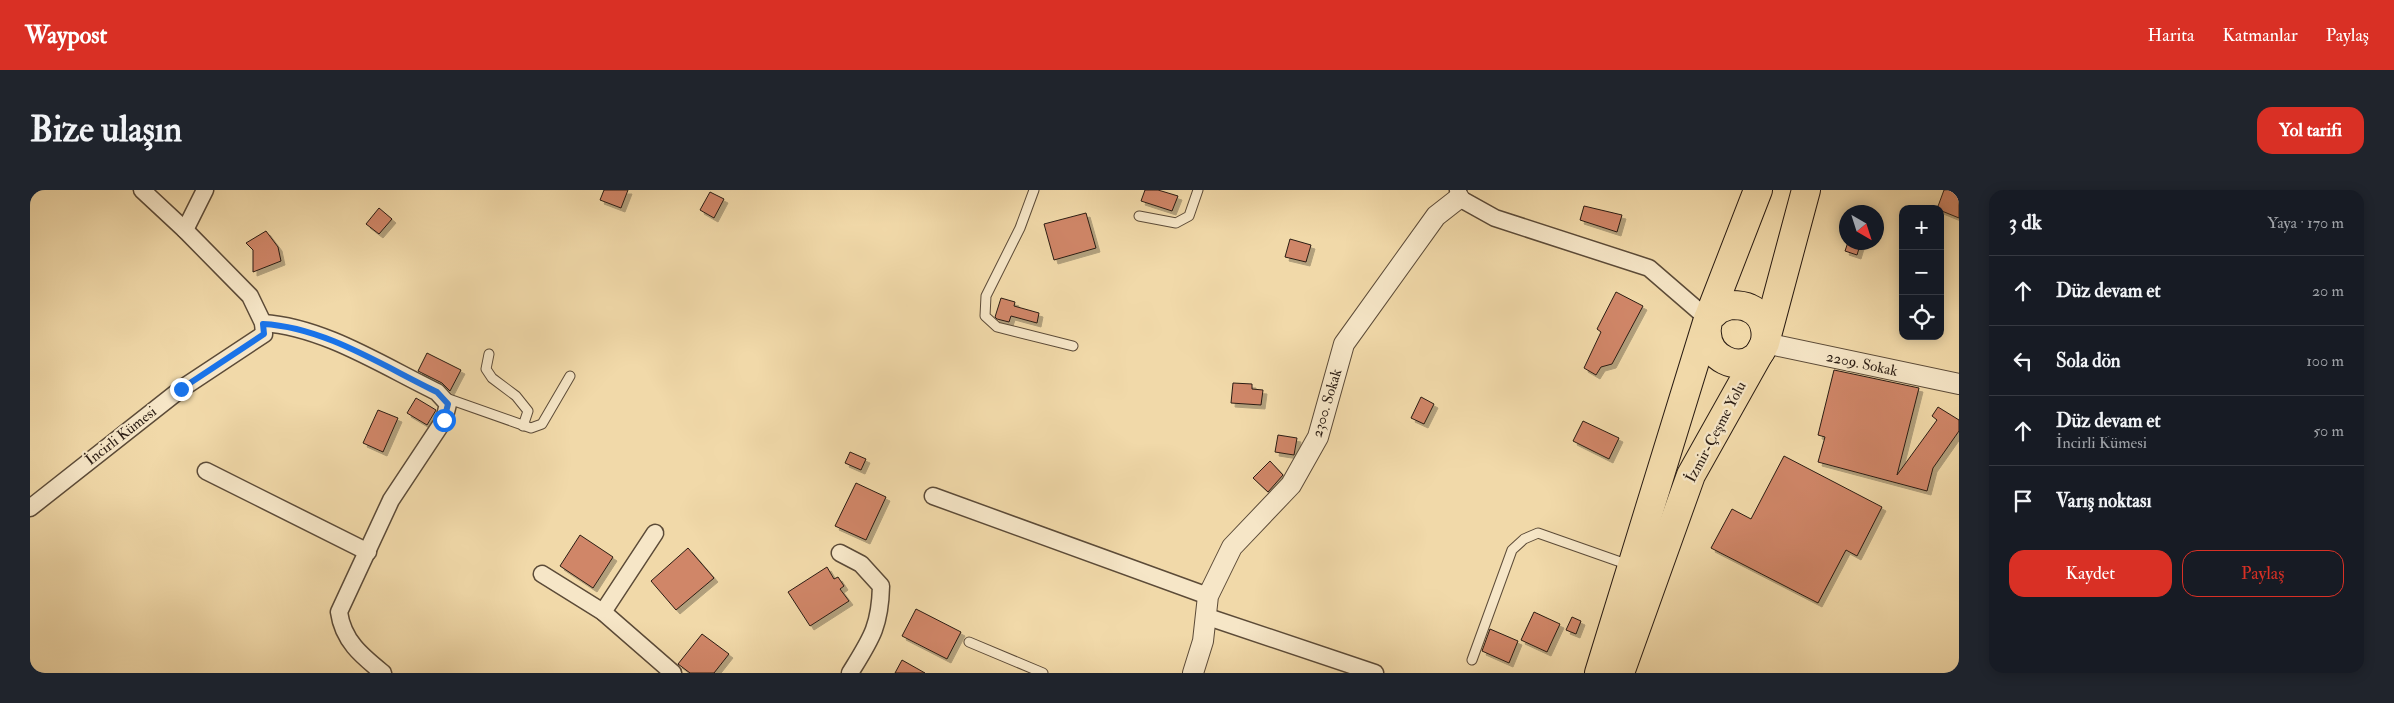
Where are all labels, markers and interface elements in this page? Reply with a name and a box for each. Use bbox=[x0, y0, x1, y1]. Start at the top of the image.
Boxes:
text: Waypost bbox=[25, 20, 107, 51]
text: Harita bbox=[2148, 24, 2194, 47]
text: Katmanlar bbox=[2222, 24, 2298, 47]
text: Paylaş bbox=[2326, 24, 2369, 47]
button: Yol tarifi bbox=[2257, 107, 2364, 154]
text: Bize ulaşın bbox=[30, 108, 182, 152]
north arrow bbox=[1839, 205, 1884, 250]
map controls bbox=[1899, 205, 1944, 340]
button: + bbox=[1899, 205, 1944, 250]
text: 3 dk bbox=[2009, 209, 2042, 236]
text: Yaya · 170 m bbox=[2268, 213, 2344, 233]
button: − bbox=[1899, 250, 1944, 295]
icon: ahead bbox=[2009, 277, 2037, 305]
text: Düz devam et bbox=[2056, 279, 2161, 303]
text: 20 m bbox=[2312, 281, 2344, 301]
button: locate bbox=[1899, 295, 1944, 340]
street label: 2209. Sokak bbox=[1825, 347, 1899, 381]
icon: left bbox=[2009, 347, 2037, 375]
text: Sola dön bbox=[2056, 349, 2121, 373]
text: 100 m bbox=[2306, 351, 2344, 371]
street label: 2300. Sokak bbox=[1308, 366, 1346, 440]
street label: İzmir-Çeşme Yolu bbox=[1680, 377, 1751, 486]
route end bbox=[170, 378, 193, 401]
street label: İncirli Kümesi bbox=[81, 401, 160, 470]
route start bbox=[433, 409, 456, 432]
text: Düz devam et bbox=[2056, 409, 2161, 433]
icon: ahead bbox=[2009, 417, 2037, 445]
text: 50 m bbox=[2313, 421, 2344, 441]
text: İncirli Kümesi bbox=[2056, 433, 2147, 453]
icon: arrive bbox=[2009, 487, 2037, 515]
text: Varış noktası bbox=[2056, 489, 2152, 513]
button: Kaydet bbox=[2009, 550, 2172, 597]
button: Paylaş bbox=[2182, 550, 2344, 597]

